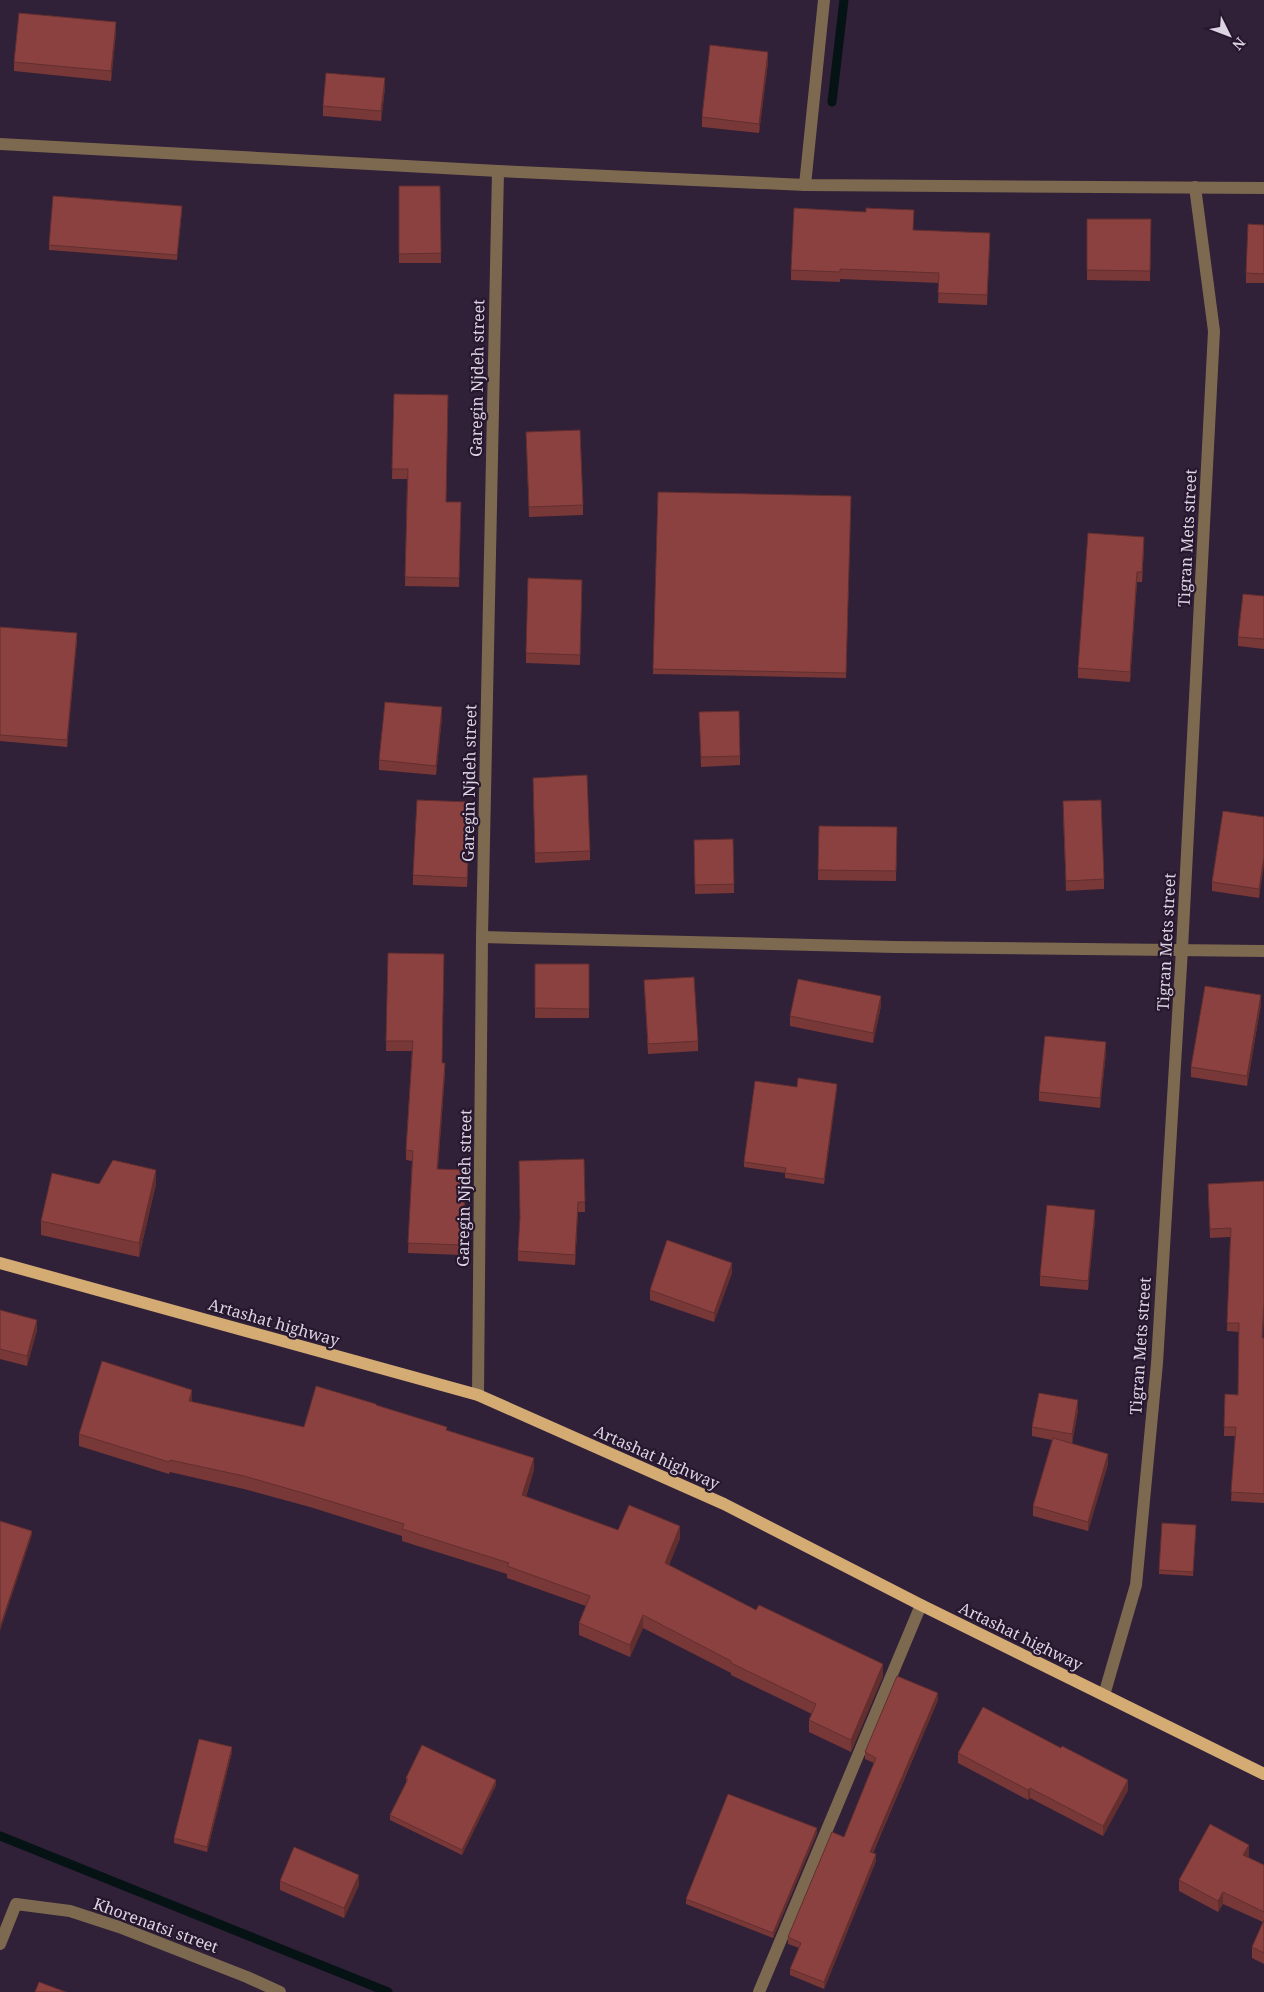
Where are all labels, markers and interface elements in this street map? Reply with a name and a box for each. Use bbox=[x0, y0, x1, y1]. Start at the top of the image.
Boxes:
north arrow bbox=[1204, 10, 1254, 60]
text: N bbox=[1228, 34, 1250, 54]
street label: Garegin Njdeh street bbox=[465, 299, 489, 457]
street label: Tigran Mets street bbox=[1172, 468, 1202, 607]
street label: Garegin Njdeh street bbox=[457, 704, 481, 862]
street label: Tigran Mets street bbox=[1151, 872, 1181, 1011]
street label: Garegin Njdeh street bbox=[452, 1109, 476, 1267]
street label: Tigran Mets street bbox=[1124, 1276, 1156, 1416]
street label: Artashat highway bbox=[206, 1293, 343, 1351]
street label: Artashat highway bbox=[591, 1419, 724, 1495]
street label: Artashat highway bbox=[955, 1596, 1087, 1676]
street label: Khorenatsi street bbox=[91, 1892, 222, 1958]

